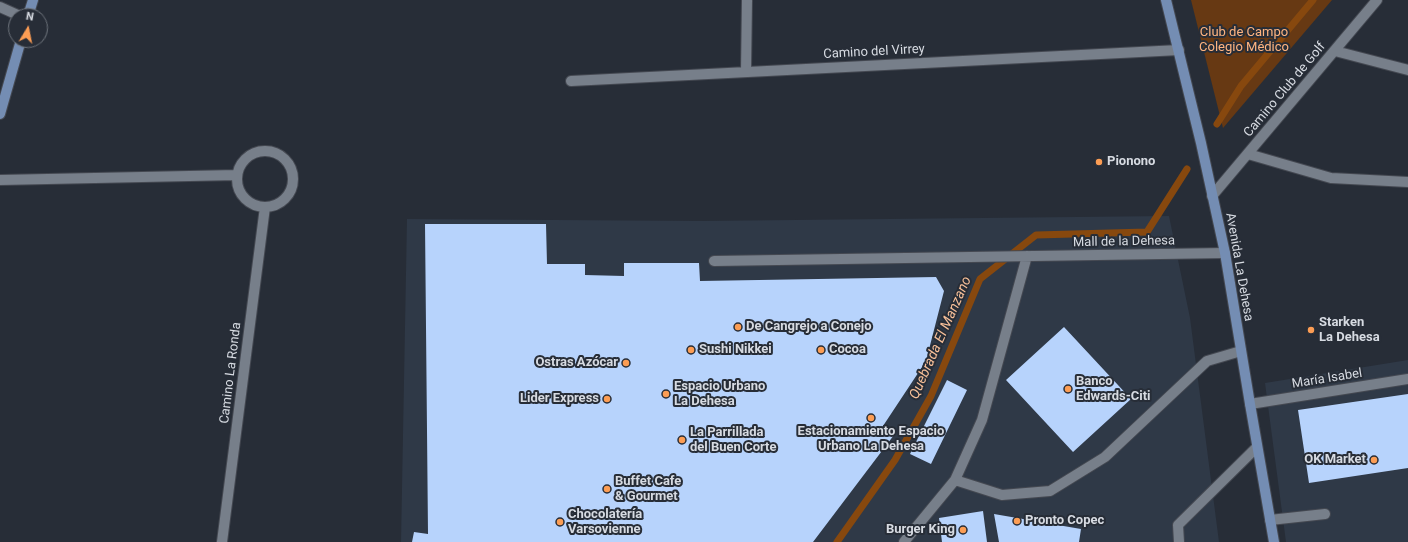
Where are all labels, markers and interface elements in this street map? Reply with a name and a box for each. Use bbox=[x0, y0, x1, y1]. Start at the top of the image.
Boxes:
north arrow bbox=[8, 8, 48, 48]
text: N bbox=[25, 10, 35, 24]
park label: Club de Campo Colegio Médico bbox=[1199, 25, 1289, 56]
street label: Camino Club de Golf bbox=[1241, 40, 1329, 140]
street label: Camino del Virrey bbox=[823, 42, 925, 62]
place label: Pionono bbox=[1107, 154, 1155, 170]
marker: Pionono bbox=[1094, 157, 1104, 167]
street label: Avenida La Dehesa bbox=[1222, 212, 1256, 322]
street label: Mall de la Dehesa bbox=[1073, 233, 1175, 251]
water label: Quebrada El Manzano bbox=[906, 274, 976, 402]
place label: Starken La Dehesa bbox=[1319, 315, 1380, 346]
place label: De Cangrejo a Conejo bbox=[746, 319, 872, 335]
street label: Camino La Ronda bbox=[217, 321, 245, 425]
marker: De Cangrejo a Conejo bbox=[733, 322, 743, 332]
marker: Starken La Dehesa bbox=[1306, 325, 1316, 335]
place label: Sushi Nikkei bbox=[699, 342, 772, 358]
place label: Cocoa bbox=[829, 342, 866, 358]
marker: Sushi Nikkei bbox=[686, 345, 696, 355]
marker: Cocoa bbox=[816, 345, 826, 355]
place label: Ostras Azócar bbox=[535, 355, 618, 371]
marker: Ostras Azócar bbox=[621, 358, 631, 368]
street label: María Isabel bbox=[1291, 366, 1363, 392]
place label: Banco Edwards-Citi bbox=[1076, 374, 1151, 405]
place label: Espacio Urbano La Dehesa bbox=[674, 379, 765, 410]
marker: Banco Edwards-Citi bbox=[1063, 384, 1073, 394]
marker: Espacio Urbano La Dehesa bbox=[661, 389, 671, 399]
place label: Lider Express bbox=[520, 391, 599, 407]
marker: Lider Express bbox=[602, 394, 612, 404]
marker: Estacionamiento Espacio Urbano La Dehesa bbox=[866, 413, 876, 423]
place label: Estacionamiento Espacio Urbano La Dehesa bbox=[798, 424, 944, 455]
place label: La Parrillada del Buen Corte bbox=[690, 425, 776, 456]
marker: La Parrillada del Buen Corte bbox=[677, 435, 687, 445]
place label: OK Market bbox=[1304, 452, 1366, 468]
marker: OK Market bbox=[1369, 455, 1379, 465]
place label: Buffet Cafe & Gourmet bbox=[615, 474, 681, 505]
marker: Buffet Cafe & Gourmet bbox=[602, 484, 612, 494]
place label: Chocolatería Varsovienne bbox=[568, 507, 642, 538]
place label: Pronto Copec bbox=[1025, 513, 1104, 529]
marker: Pronto Copec bbox=[1012, 516, 1022, 526]
marker: Chocolatería Varsovienne bbox=[555, 517, 565, 527]
place label: Burger King bbox=[886, 522, 955, 538]
marker: Burger King bbox=[958, 525, 968, 535]

